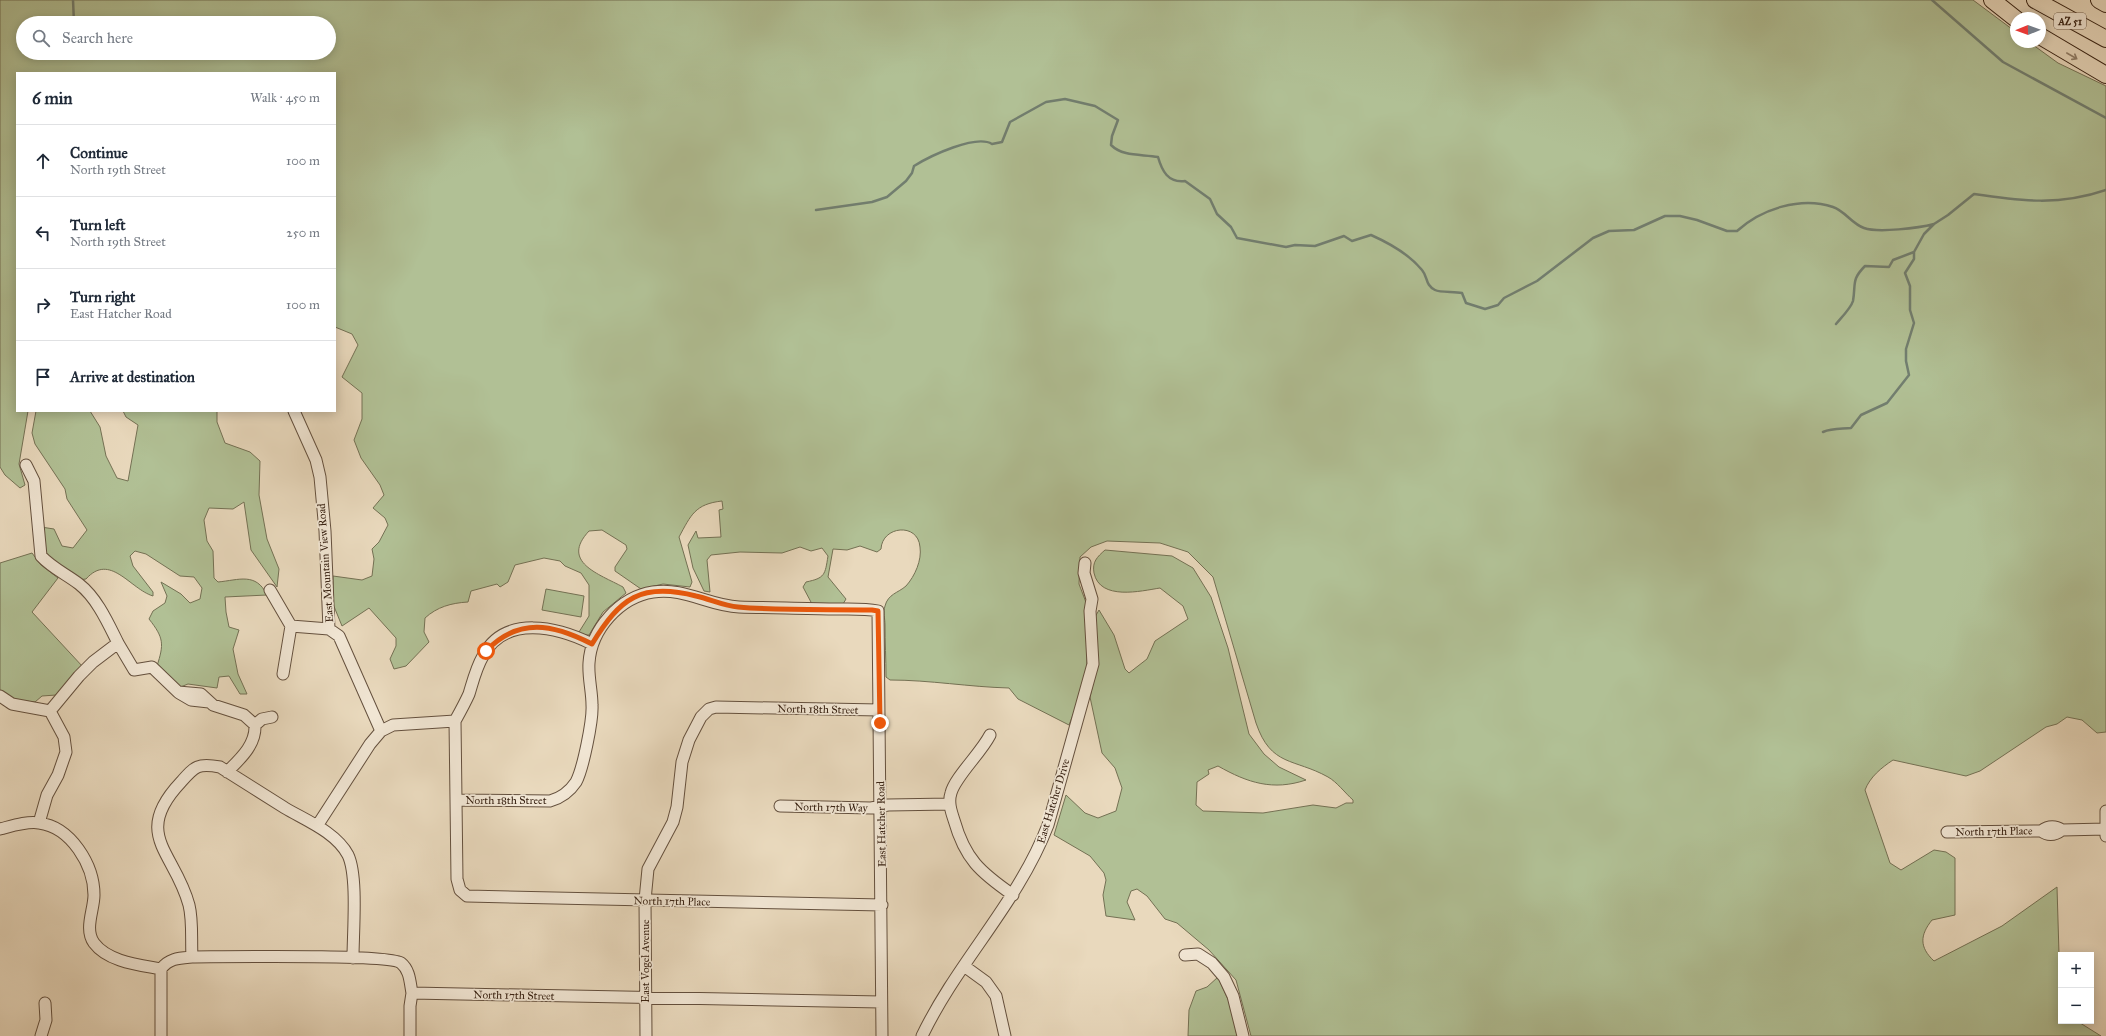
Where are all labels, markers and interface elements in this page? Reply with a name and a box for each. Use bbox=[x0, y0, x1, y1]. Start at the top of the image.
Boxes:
north arrow bbox=[2010, 12, 2046, 48]
road number: AZ 51 bbox=[2054, 13, 2086, 29]
search box bbox=[16, 16, 336, 60]
icon: search bbox=[30, 27, 52, 49]
text: Search here bbox=[62, 29, 133, 47]
one-way arrow bbox=[2066, 53, 2078, 61]
text: 6 min bbox=[32, 88, 73, 109]
text: Walk · 450 m bbox=[250, 90, 320, 106]
text: Continue bbox=[70, 144, 128, 162]
icon: ahead bbox=[32, 150, 54, 172]
text: 100 m bbox=[286, 153, 320, 169]
text: North 19th Street bbox=[70, 162, 166, 178]
text: Turn left bbox=[70, 216, 126, 234]
icon: left bbox=[32, 222, 54, 244]
text: 250 m bbox=[286, 225, 320, 241]
text: North 19th Street bbox=[70, 234, 166, 250]
text: Turn right bbox=[70, 288, 135, 306]
icon: right bbox=[32, 294, 54, 316]
text: 100 m bbox=[286, 297, 320, 313]
text: East Hatcher Road bbox=[70, 306, 172, 322]
icon: arrive bbox=[32, 366, 54, 388]
text: Arrive at destination bbox=[70, 368, 195, 386]
street label: East Mountain View Road bbox=[315, 502, 336, 623]
route start bbox=[477, 642, 495, 660]
street label: North 18th Street bbox=[777, 702, 859, 717]
route end bbox=[871, 714, 889, 732]
street label: East Hatcher Drive bbox=[1034, 757, 1073, 845]
street label: East Hatcher Road bbox=[874, 780, 889, 867]
street label: North 18th Street bbox=[465, 794, 547, 807]
street label: North 17th Way bbox=[794, 800, 869, 815]
street label: North 17th Place bbox=[1955, 824, 2033, 839]
street label: North 17th Place bbox=[633, 894, 711, 909]
street label: East Vogel Avenue bbox=[639, 919, 652, 1003]
map controls bbox=[2058, 952, 2094, 1024]
button: + bbox=[2058, 952, 2094, 988]
street label: North 17th Street bbox=[473, 988, 555, 1003]
button: − bbox=[2058, 988, 2094, 1024]

